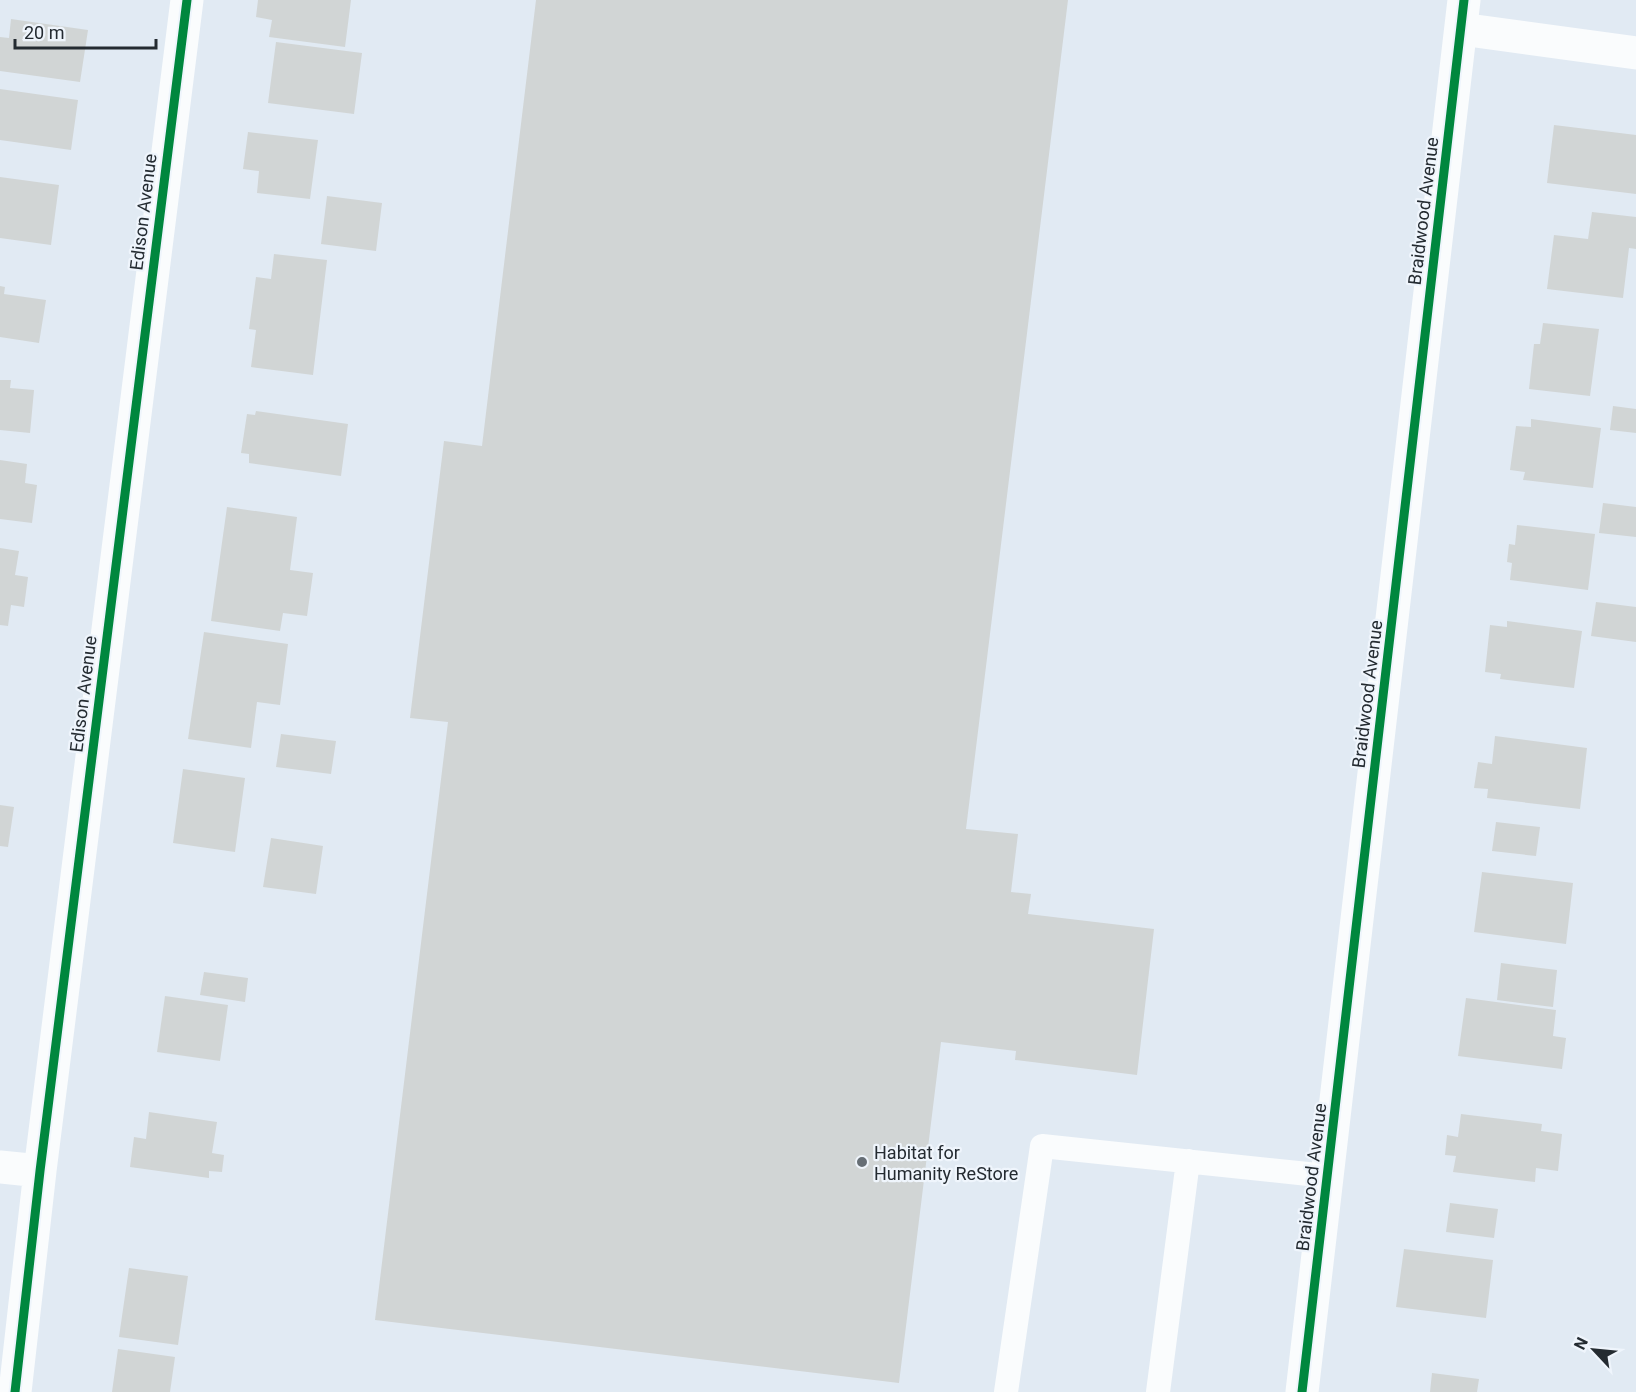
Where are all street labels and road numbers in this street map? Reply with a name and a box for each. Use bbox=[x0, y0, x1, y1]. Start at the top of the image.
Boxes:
street label: Braidwood Avenue bbox=[1404, 136, 1442, 286]
street label: Edison Avenue bbox=[125, 152, 161, 272]
street label: Braidwood Avenue bbox=[1348, 619, 1386, 769]
street label: Edison Avenue bbox=[65, 634, 101, 754]
street label: Braidwood Avenue bbox=[1292, 1102, 1330, 1252]

